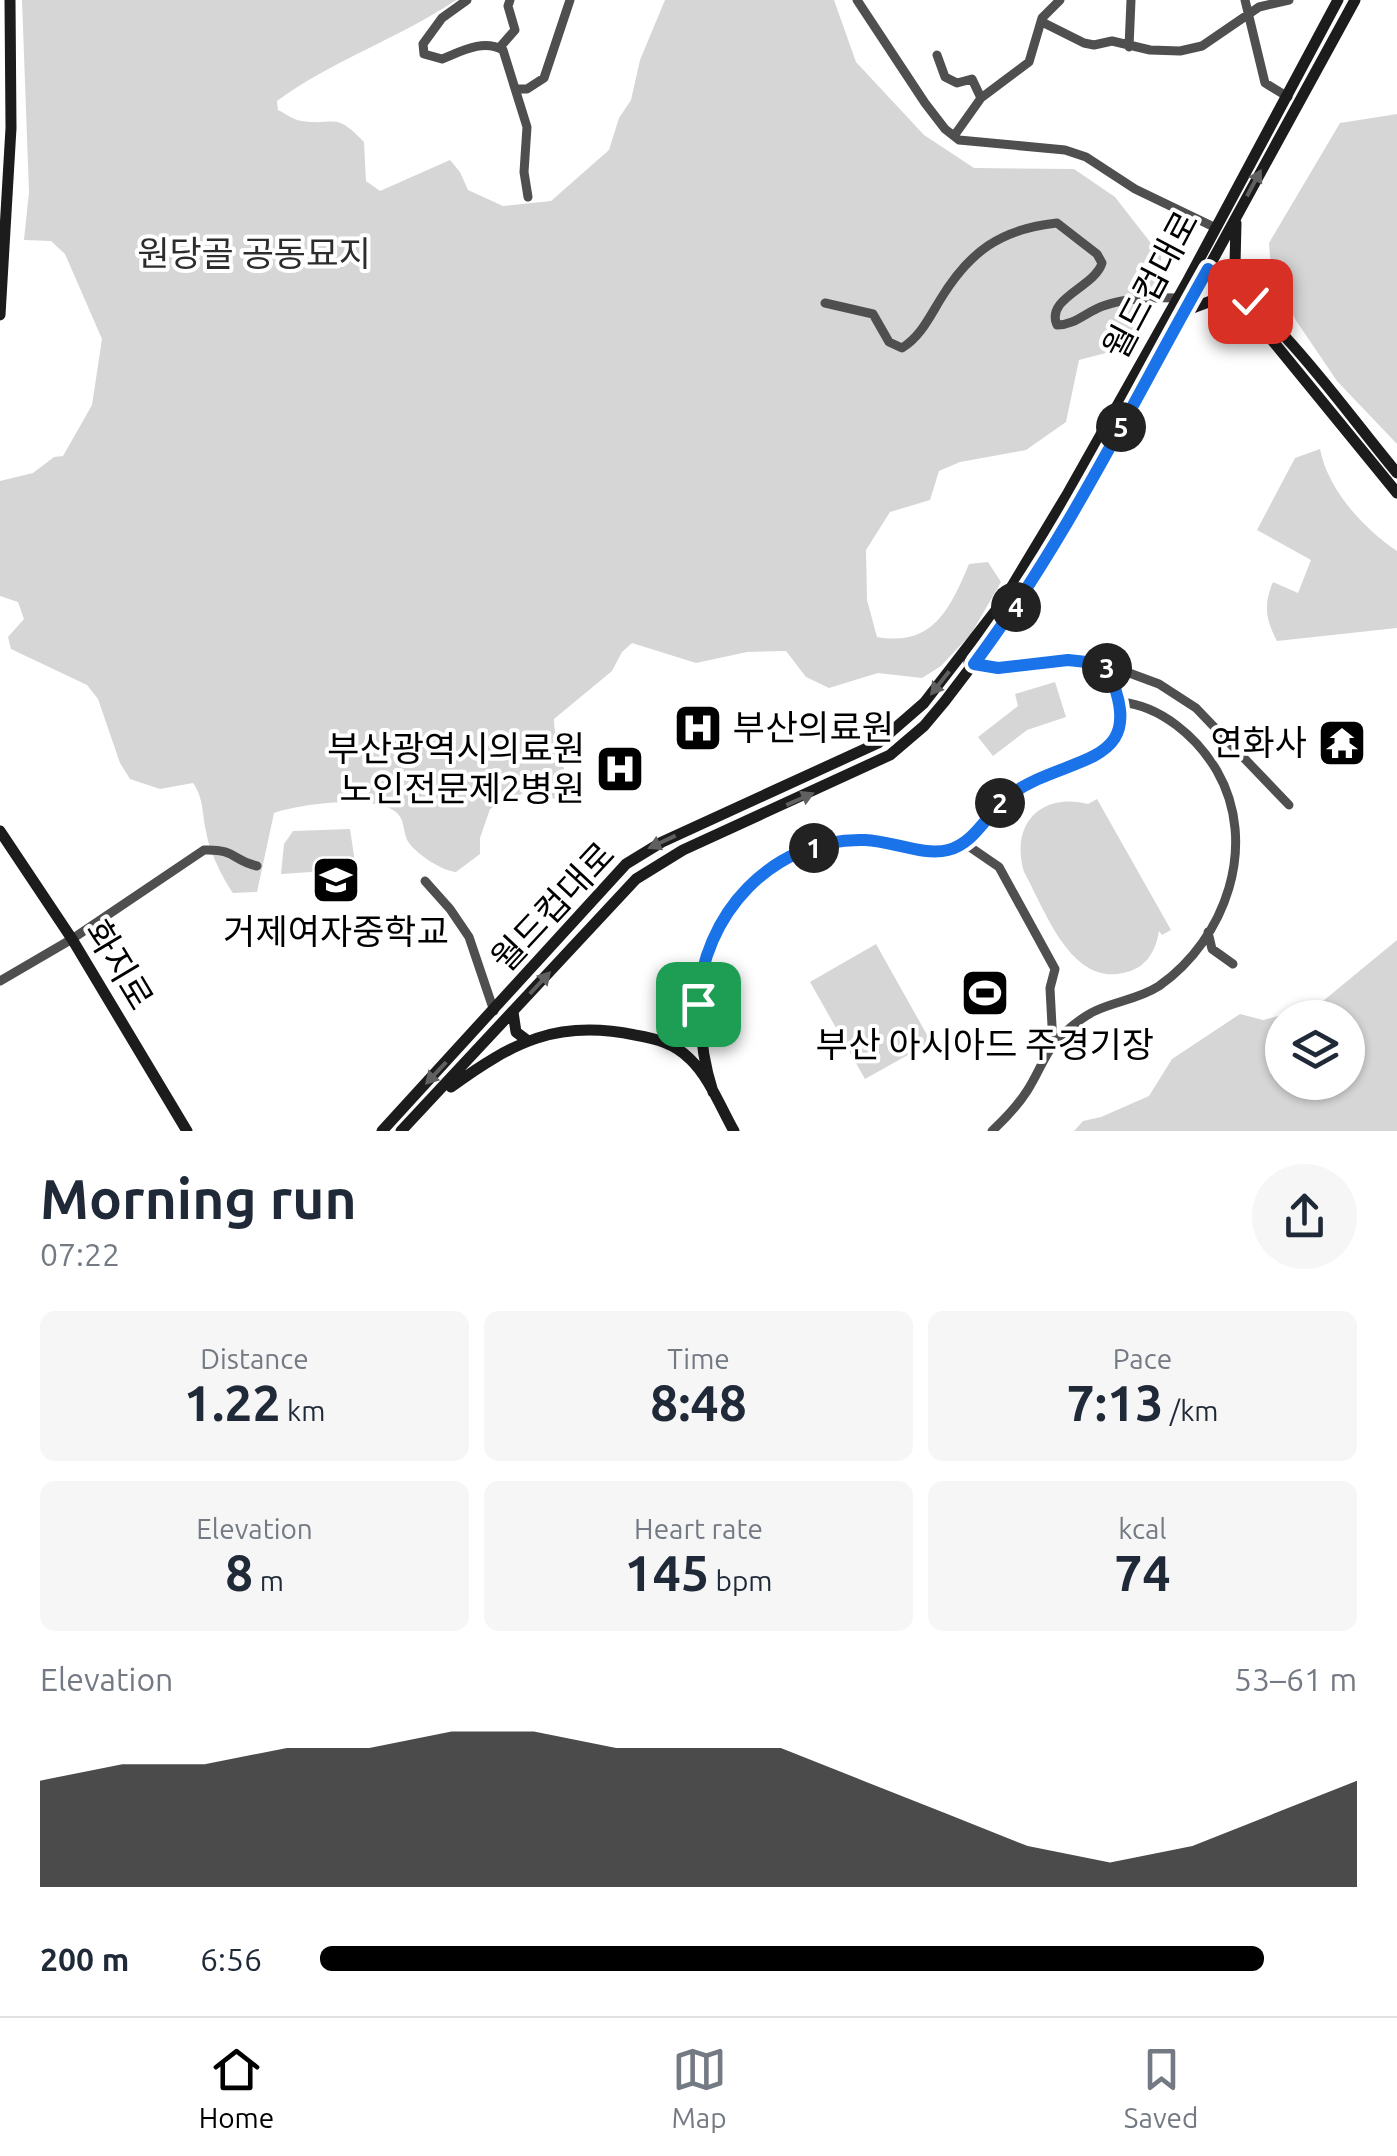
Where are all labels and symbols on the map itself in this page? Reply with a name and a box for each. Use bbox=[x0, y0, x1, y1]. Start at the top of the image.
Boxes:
one-way arrow bbox=[1245, 169, 1262, 198]
street label: 월드컵대로 bbox=[1095, 204, 1206, 365]
park label: 원당골 공동묘지 bbox=[137, 233, 371, 273]
pin bbox=[1208, 259, 1293, 344]
pin: 5 bbox=[1096, 402, 1146, 452]
pin: 4 bbox=[991, 582, 1041, 632]
pin: 3 bbox=[1082, 643, 1132, 693]
one-way arrow bbox=[930, 670, 951, 695]
hospital icon: 부산의료원 bbox=[672, 702, 724, 754]
place label: 부산의료원 bbox=[733, 707, 894, 747]
temple icon: 연화사 bbox=[1316, 717, 1368, 769]
place label: 연화사 bbox=[1210, 722, 1307, 762]
place label: 부산광역시의료원 노인전문제2병원 bbox=[327, 728, 585, 808]
hospital icon: 부산광역시의료원 노인전문제2병원 bbox=[594, 743, 646, 795]
pin: 2 bbox=[975, 778, 1025, 828]
one-way arrow bbox=[786, 790, 815, 807]
pin: 1 bbox=[789, 823, 839, 873]
street label: 월드컵대로 bbox=[483, 834, 622, 979]
one-way arrow bbox=[647, 834, 676, 851]
school or university icon: 거제여자중학교 bbox=[310, 854, 362, 906]
place label: 거제여자중학교 bbox=[223, 911, 449, 951]
street label: 화지로 bbox=[78, 913, 162, 1016]
pin bbox=[656, 962, 741, 1047]
sports icon: 부산 아시아드 주경기장 bbox=[959, 967, 1011, 1019]
one-way arrow bbox=[528, 972, 551, 996]
place label: 부산 아시아드 주경기장 bbox=[816, 1024, 1154, 1064]
one-way arrow bbox=[425, 1061, 448, 1085]

